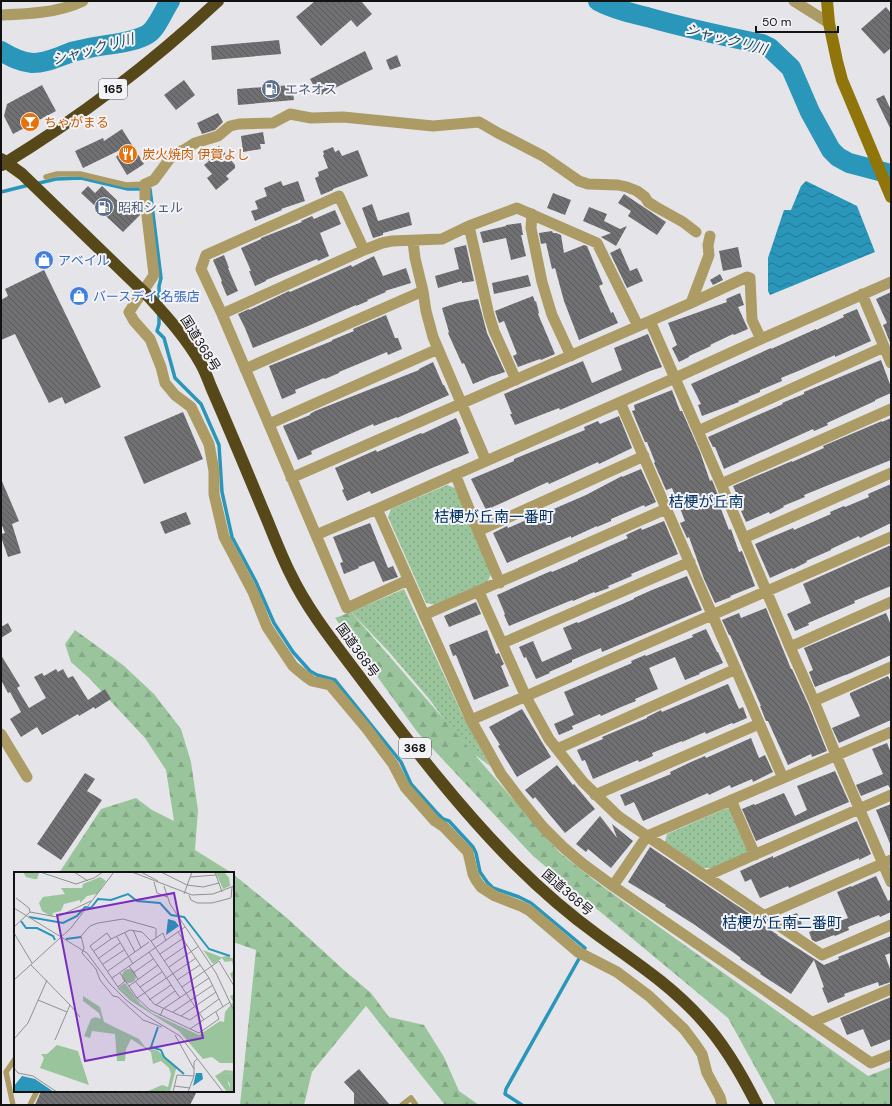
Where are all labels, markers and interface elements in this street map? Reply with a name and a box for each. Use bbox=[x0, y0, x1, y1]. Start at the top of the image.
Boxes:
scale bar bbox=[756, 8, 838, 34]
text: 50 m bbox=[762, 14, 791, 30]
water label: シャックリ川 bbox=[683, 19, 771, 59]
water label: シャックリ川 bbox=[50, 29, 138, 69]
fuel station icon: エネオス bbox=[260, 78, 282, 100]
road number: 165 bbox=[99, 79, 127, 99]
place label: エネオス bbox=[285, 81, 337, 98]
bar icon: ちゃがまる bbox=[19, 111, 41, 133]
place label: ちゃがまる bbox=[44, 114, 109, 131]
restaurant icon: 炭火焼肉 伊賀よし bbox=[117, 143, 139, 165]
place label: 炭火焼肉 伊賀よし bbox=[142, 146, 249, 163]
fuel station icon: 昭和シェル bbox=[93, 196, 115, 218]
place label: 昭和シェル bbox=[118, 199, 183, 216]
shop icon: アベイル bbox=[33, 249, 55, 271]
place label: アベイル bbox=[58, 252, 110, 269]
shop icon: バースデイ 名張店 bbox=[68, 285, 90, 307]
place label: バースデイ 名張店 bbox=[93, 288, 200, 305]
street label: 国道368号 bbox=[177, 312, 224, 374]
district label: 桔梗が丘南 bbox=[668, 492, 744, 512]
district label: 桔梗が丘南一番町 bbox=[434, 507, 554, 527]
street label: 国道368号 bbox=[332, 620, 383, 681]
road number: 368 bbox=[399, 738, 431, 758]
street label: 国道368号 bbox=[538, 865, 597, 919]
inset map bbox=[14, 872, 234, 1092]
district label: 桔梗が丘南二番町 bbox=[722, 913, 842, 933]

